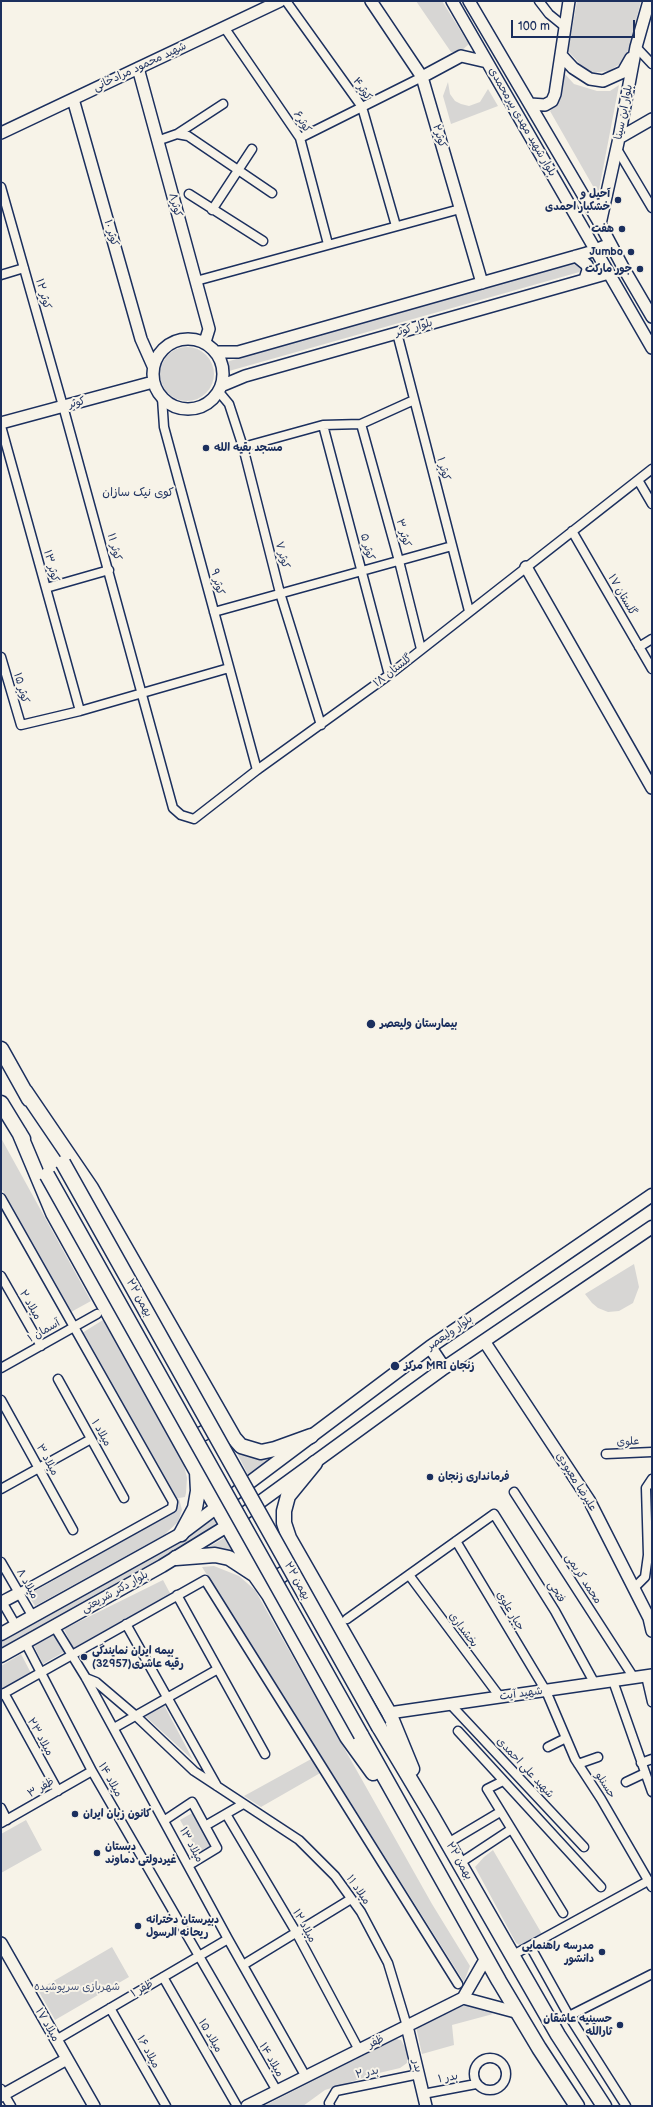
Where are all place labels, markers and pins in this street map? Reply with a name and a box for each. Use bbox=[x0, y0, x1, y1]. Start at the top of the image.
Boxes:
place label: آحیل و خشکبار احمدی bbox=[545, 187, 610, 213]
marker: آحیل و خشکبار احمدی bbox=[613, 195, 623, 205]
place label: هفت bbox=[591, 222, 614, 236]
marker: هفت bbox=[617, 224, 627, 234]
place label: Jumbo bbox=[589, 245, 623, 259]
marker: Jumbo bbox=[626, 247, 636, 257]
place label: جور مارکت bbox=[585, 262, 632, 276]
marker: جور مارکت bbox=[635, 264, 645, 274]
place label: مسجد بقیه الله bbox=[214, 441, 283, 455]
marker: مسجد بقیه الله bbox=[201, 443, 211, 453]
place label: بیمارستان ولیعصر bbox=[380, 1017, 457, 1031]
marker: بیمارستان ولیعصر bbox=[365, 1018, 377, 1030]
place label: مرکز MRI زنجان bbox=[404, 1359, 475, 1373]
marker: مرکز MRI زنجان bbox=[389, 1360, 401, 1372]
place label: فرمانداری زنجان bbox=[438, 1470, 510, 1484]
marker: فرمانداری زنجان bbox=[425, 1472, 435, 1482]
place label: بیمه ایران نمایندگی رقیه عاشری(32957) bbox=[92, 1644, 184, 1670]
marker: بیمه ایران نمایندگی رقیه عاشری(32957) bbox=[79, 1652, 89, 1662]
place label: کانون زبان ایران bbox=[83, 1807, 151, 1821]
marker: کانون زبان ایران bbox=[70, 1809, 80, 1819]
place label: دبستان غیردولتی دماوند bbox=[105, 1840, 176, 1866]
marker: دبستان غیردولتی دماوند bbox=[92, 1848, 102, 1858]
place label: دبیرستان دخترانه ریحانه الرسول bbox=[146, 1913, 219, 1939]
marker: دبیرستان دخترانه ریحانه الرسول bbox=[133, 1921, 143, 1931]
place label: مدرسه راهنمایی دانشور bbox=[522, 1939, 594, 1965]
marker: مدرسه راهنمایی دانشور bbox=[597, 1947, 607, 1957]
place label: حسینیه عاشقان ثارالله bbox=[543, 2012, 612, 2038]
marker: حسینیه عاشقان ثارالله bbox=[615, 2020, 625, 2030]

